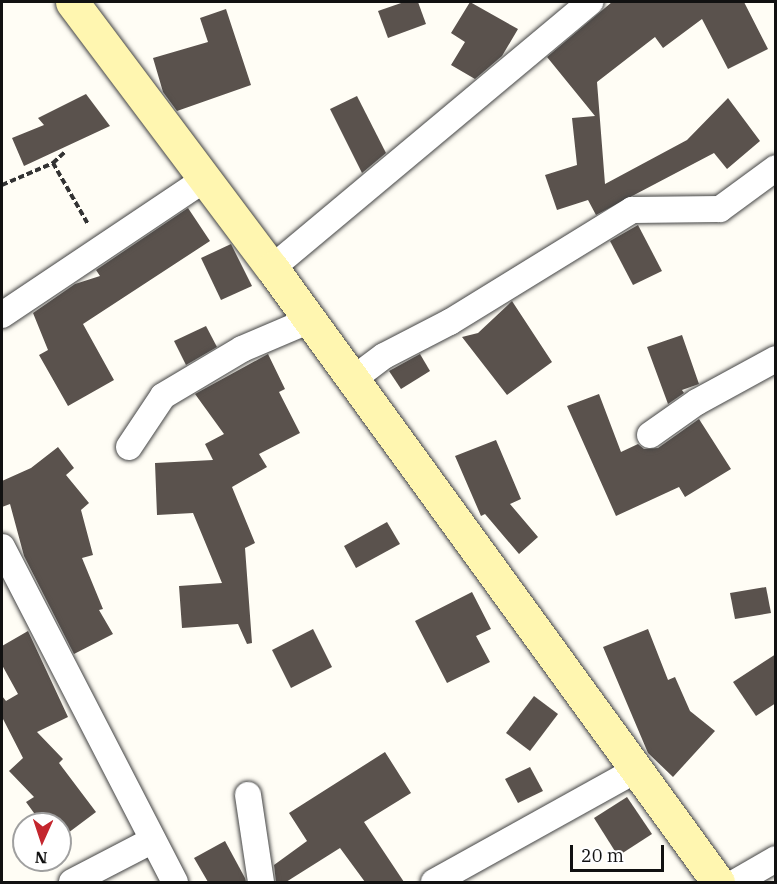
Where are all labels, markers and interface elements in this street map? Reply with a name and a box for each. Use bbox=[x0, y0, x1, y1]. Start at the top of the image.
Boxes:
north arrow bbox=[12, 812, 72, 872]
scale bar bbox=[573, 833, 668, 871]
text: 20 m bbox=[581, 844, 624, 867]
text: N bbox=[34, 848, 48, 868]

